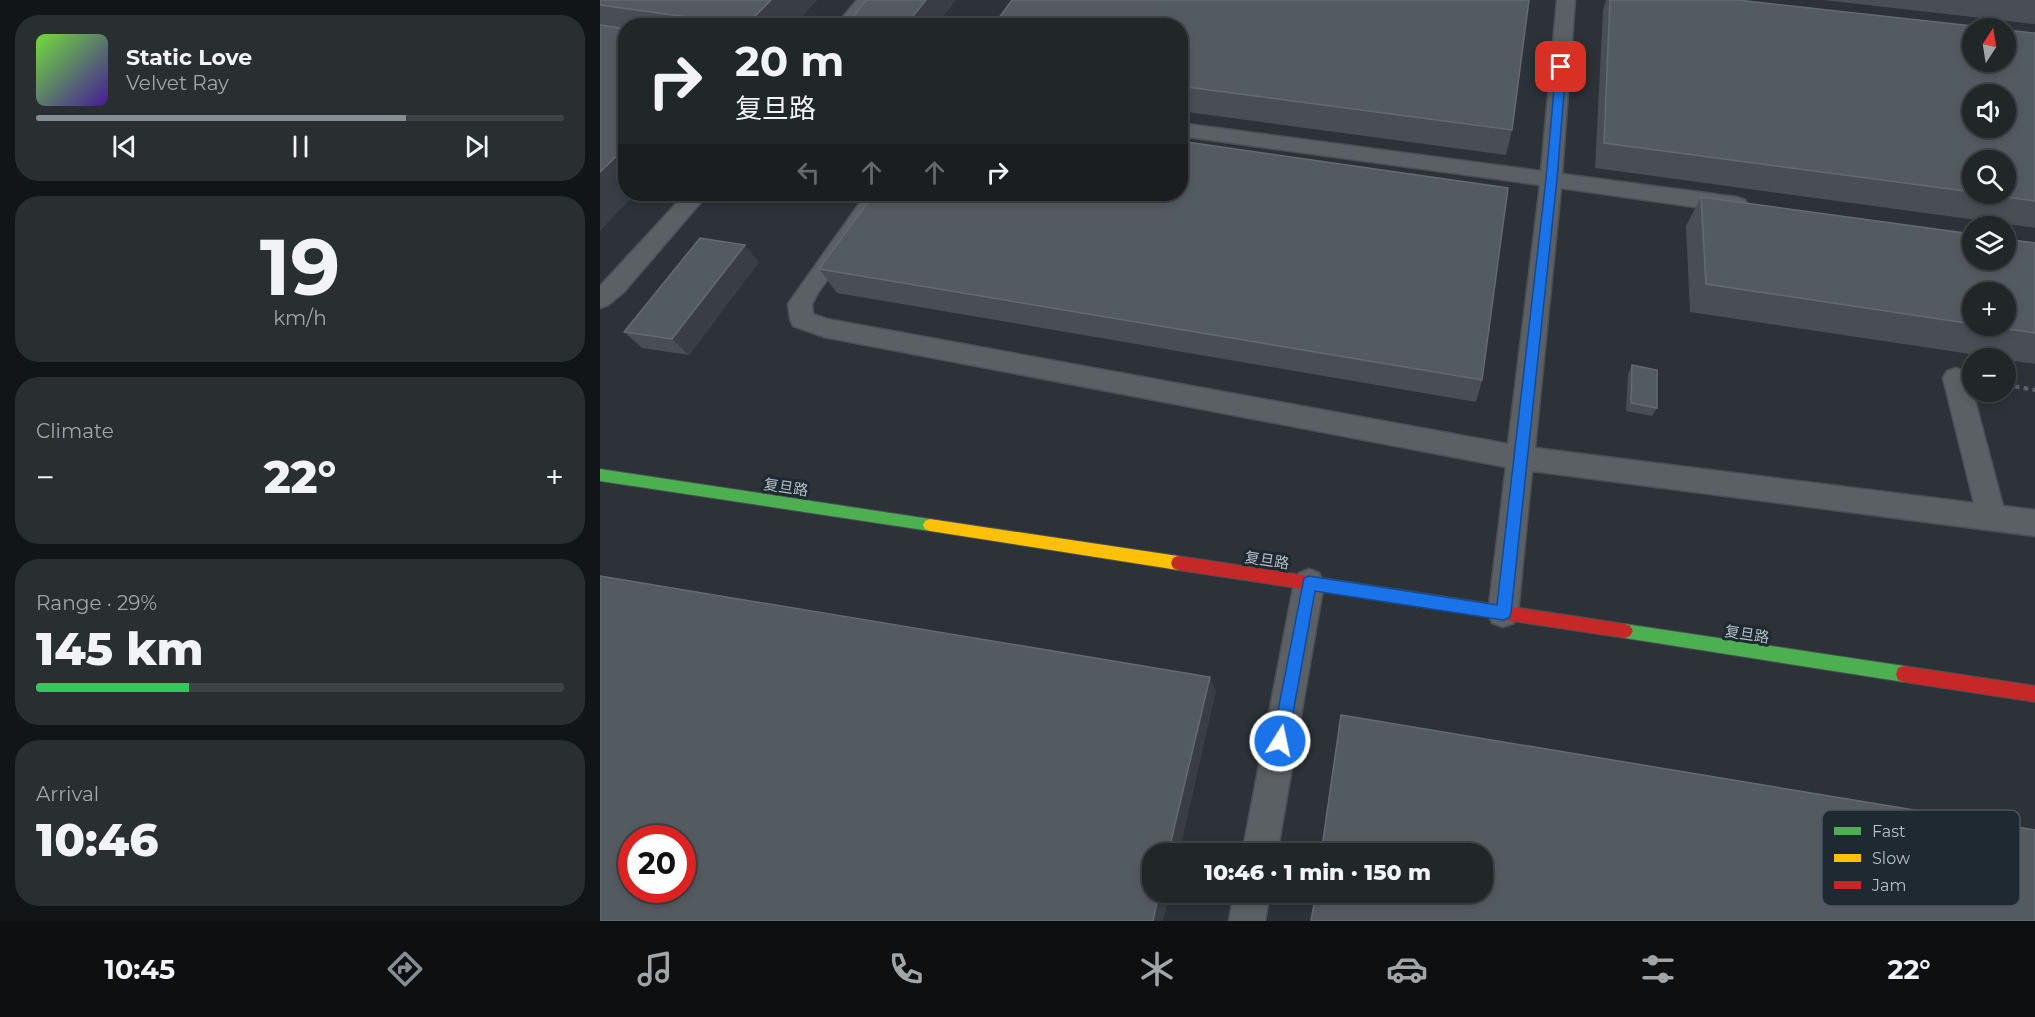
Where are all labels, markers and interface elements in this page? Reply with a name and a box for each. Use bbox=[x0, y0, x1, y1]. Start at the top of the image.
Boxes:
north arrow bbox=[1962, 18, 2016, 72]
map controls bbox=[1962, 18, 2016, 402]
text: 20 m bbox=[735, 35, 844, 87]
pin bbox=[1535, 41, 1586, 92]
icon: right bbox=[636, 42, 714, 120]
text: Static Love bbox=[126, 44, 252, 71]
icon: arrive bbox=[1544, 50, 1577, 83]
text: Velvet Ray bbox=[126, 71, 229, 95]
button: sound bbox=[1962, 84, 2016, 138]
text: 复旦路 bbox=[735, 92, 816, 125]
icon: previous bbox=[108, 130, 141, 163]
icon: pause bbox=[284, 130, 317, 163]
icon: next bbox=[460, 130, 493, 163]
button: search bbox=[1962, 150, 2016, 204]
icon: left bbox=[792, 156, 825, 189]
icon: ahead bbox=[855, 156, 888, 189]
icon: ahead bbox=[918, 156, 951, 189]
icon: right bbox=[981, 156, 1014, 189]
button: layers bbox=[1962, 216, 2016, 270]
text: 19 bbox=[260, 219, 340, 315]
button: + bbox=[1962, 282, 2016, 336]
text: km/h bbox=[273, 306, 327, 330]
button: − bbox=[1962, 348, 2016, 402]
text: Climate bbox=[36, 419, 114, 443]
text: 22° bbox=[264, 449, 336, 504]
text: − bbox=[36, 457, 55, 497]
text: + bbox=[545, 457, 564, 497]
street label: 复旦路 bbox=[762, 474, 810, 500]
street label: 复旦路 bbox=[1243, 547, 1291, 573]
text: Range · 29% bbox=[36, 591, 157, 615]
text: 145 km bbox=[36, 621, 204, 676]
street label: 复旦路 bbox=[1723, 621, 1771, 647]
position arrow bbox=[1248, 709, 1312, 773]
text: Arrival bbox=[36, 782, 99, 806]
legend bbox=[1822, 810, 2020, 906]
text: 10:46 bbox=[36, 812, 159, 867]
text: Fast bbox=[1872, 822, 1906, 841]
speed limit sign: 20 bbox=[618, 825, 696, 903]
text: Slow bbox=[1872, 849, 1910, 868]
text: 10:46 · 1 min · 150 m bbox=[1204, 859, 1431, 886]
text: Jam bbox=[1871, 876, 1906, 895]
icon: directions bbox=[384, 948, 426, 990]
icon: music bbox=[634, 948, 676, 990]
icon: phone bbox=[885, 948, 927, 990]
icon: climate bbox=[1136, 948, 1178, 990]
icon: car bbox=[1386, 948, 1428, 990]
icon: filters bbox=[1637, 948, 1679, 990]
text: 10:45 bbox=[104, 953, 175, 986]
text: 22° bbox=[1887, 953, 1931, 986]

